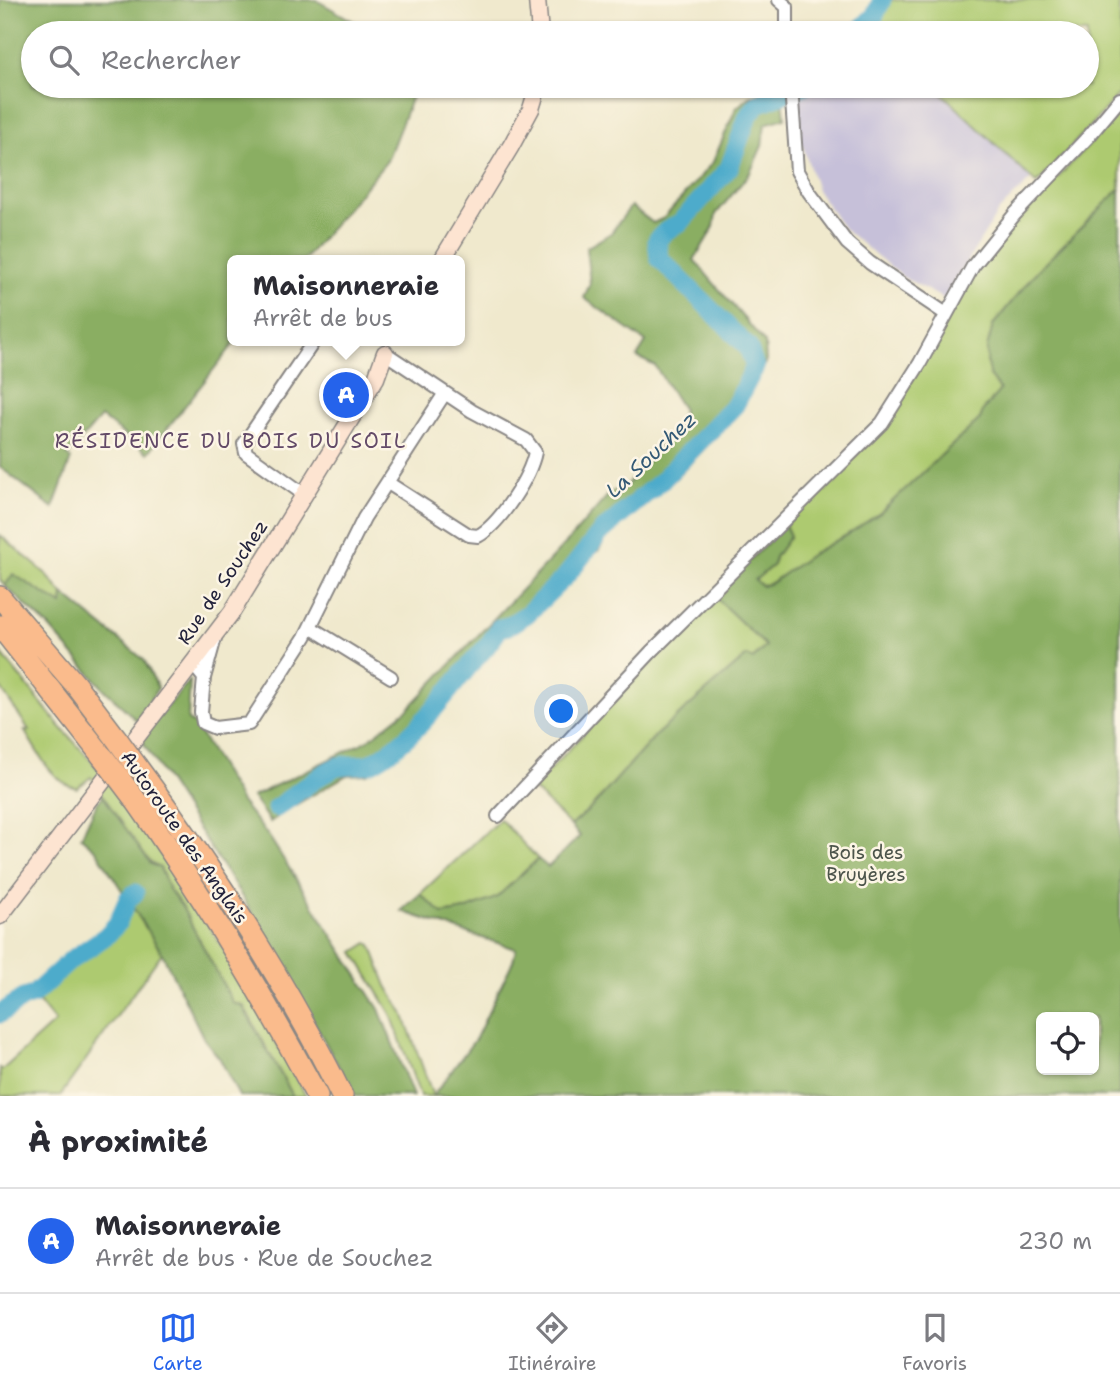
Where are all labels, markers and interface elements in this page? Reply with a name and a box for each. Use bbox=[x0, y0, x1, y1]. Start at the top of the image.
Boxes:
search box bbox=[21, 21, 1099, 98]
icon: search bbox=[45, 41, 83, 79]
text: Rechercher bbox=[101, 42, 241, 77]
popup bbox=[227, 255, 465, 346]
text: Maisonneraie bbox=[253, 268, 439, 303]
text: Arrêt de bus bbox=[253, 303, 393, 333]
pin: A bbox=[323, 369, 369, 421]
water label: La Souchez bbox=[599, 406, 703, 504]
district label: RÉSIDENCE DU BOIS DU SOIL bbox=[55, 426, 407, 455]
street label: Rue de Souchez bbox=[171, 515, 273, 649]
your location bbox=[544, 694, 578, 728]
street label: Autoroute des Anglais bbox=[115, 746, 254, 929]
park label: Bois des Bruyères bbox=[826, 840, 906, 887]
map controls bbox=[1036, 1012, 1099, 1075]
button: locate bbox=[1036, 1012, 1099, 1075]
text: À proximité bbox=[28, 1121, 208, 1162]
text: Maisonneraie bbox=[95, 1208, 281, 1243]
text: A bbox=[42, 1226, 60, 1256]
text: 230 m bbox=[1018, 1226, 1092, 1256]
text: Arrêt de bus · Rue de Souchez bbox=[95, 1243, 433, 1273]
tab: Carte bbox=[153, 1309, 203, 1376]
tab: Itinéraire bbox=[508, 1309, 597, 1376]
tab: Favoris bbox=[902, 1309, 967, 1376]

